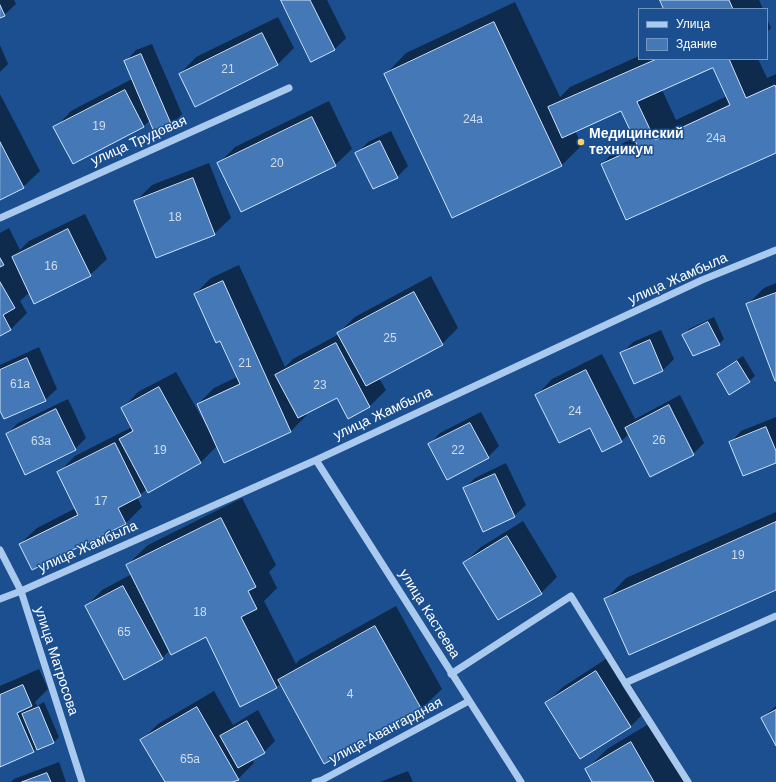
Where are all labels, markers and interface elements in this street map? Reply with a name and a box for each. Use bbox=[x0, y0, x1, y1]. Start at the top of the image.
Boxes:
legend bbox=[638, 8, 768, 60]
text: Улица bbox=[676, 17, 710, 31]
text: Здание bbox=[676, 37, 717, 51]
house number: 21 bbox=[221, 63, 235, 77]
street label: улица Трудовая bbox=[89, 112, 189, 170]
house number: 24а bbox=[463, 113, 483, 127]
house number: 19 bbox=[92, 120, 106, 134]
place label: Медицинский техникум bbox=[589, 126, 684, 158]
house number: 24а bbox=[706, 132, 726, 146]
marker: Медицинский техникум bbox=[576, 137, 586, 147]
house number: 20 bbox=[270, 157, 284, 171]
house number: 18 bbox=[168, 211, 182, 225]
street label: улица Жамбыла bbox=[626, 250, 730, 308]
house number: 16 bbox=[44, 260, 58, 274]
house number: 25 bbox=[383, 332, 397, 346]
house number: 21 bbox=[238, 357, 252, 371]
house number: 61а bbox=[10, 378, 30, 392]
house number: 23 bbox=[313, 379, 327, 393]
street label: улица Жамбыла bbox=[331, 384, 435, 444]
house number: 24 bbox=[568, 405, 582, 419]
house number: 26 bbox=[652, 434, 666, 448]
house number: 63а bbox=[31, 435, 51, 449]
house number: 19 bbox=[153, 444, 167, 458]
house number: 22 bbox=[451, 444, 465, 458]
house number: 17 bbox=[94, 495, 108, 509]
street label: улица Жамбыла bbox=[36, 518, 140, 576]
house number: 19 bbox=[731, 549, 745, 563]
street label: улица Кастеева bbox=[395, 566, 463, 662]
street label: улица Матросова bbox=[30, 604, 82, 718]
house number: 18 bbox=[193, 606, 207, 620]
house number: 65 bbox=[117, 626, 131, 640]
house number: 4 bbox=[347, 688, 353, 702]
street label: улица Авангардная bbox=[327, 694, 445, 768]
house number: 65а bbox=[180, 753, 200, 767]

